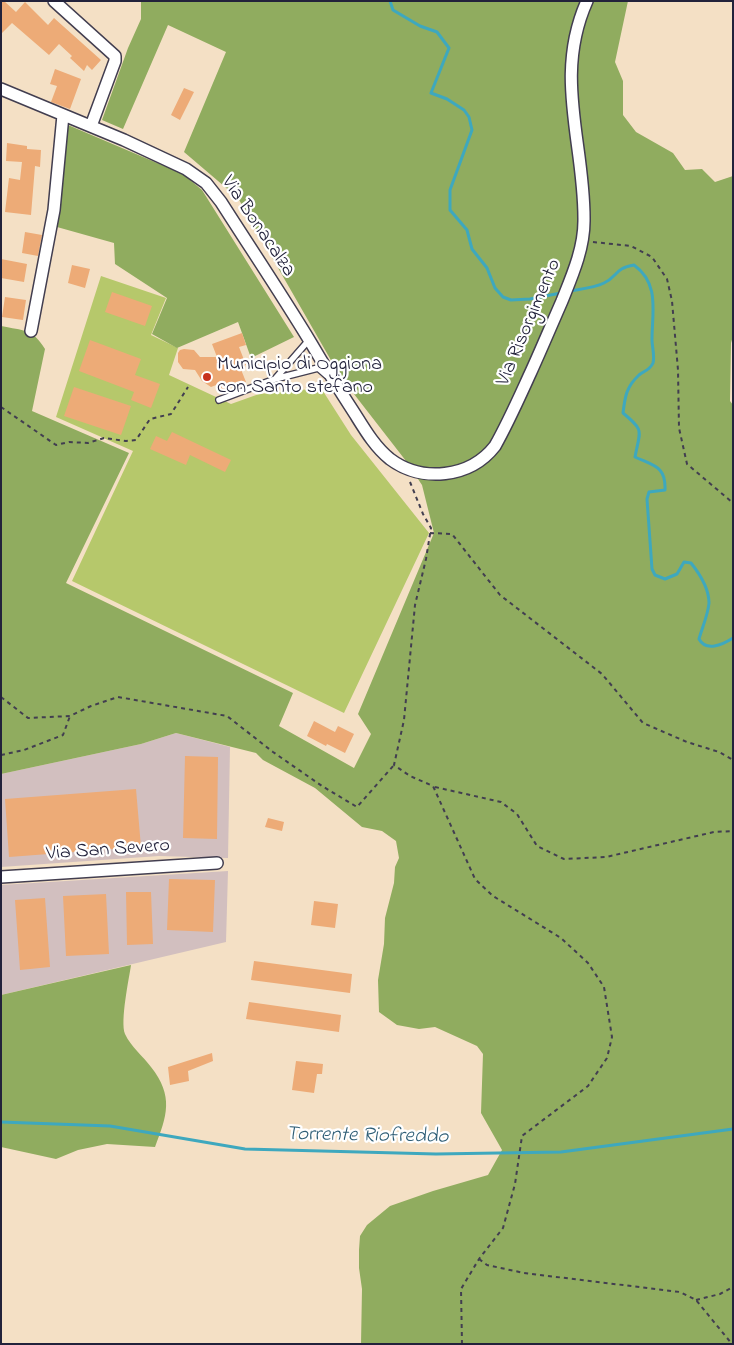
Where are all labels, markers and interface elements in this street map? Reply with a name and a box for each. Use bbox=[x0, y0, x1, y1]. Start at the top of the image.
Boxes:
street label: Via Bonacalza bbox=[214, 172, 300, 282]
street label: Via Risorgimento bbox=[493, 256, 567, 390]
place label: Municipio di Oggiona con Santo stefano bbox=[217, 354, 382, 401]
marker: Municipio di Oggiona con Santo stefano bbox=[201, 371, 213, 383]
street label: Via San Severo bbox=[45, 835, 171, 867]
water label: Torrente Riofreddo bbox=[286, 1123, 448, 1151]

